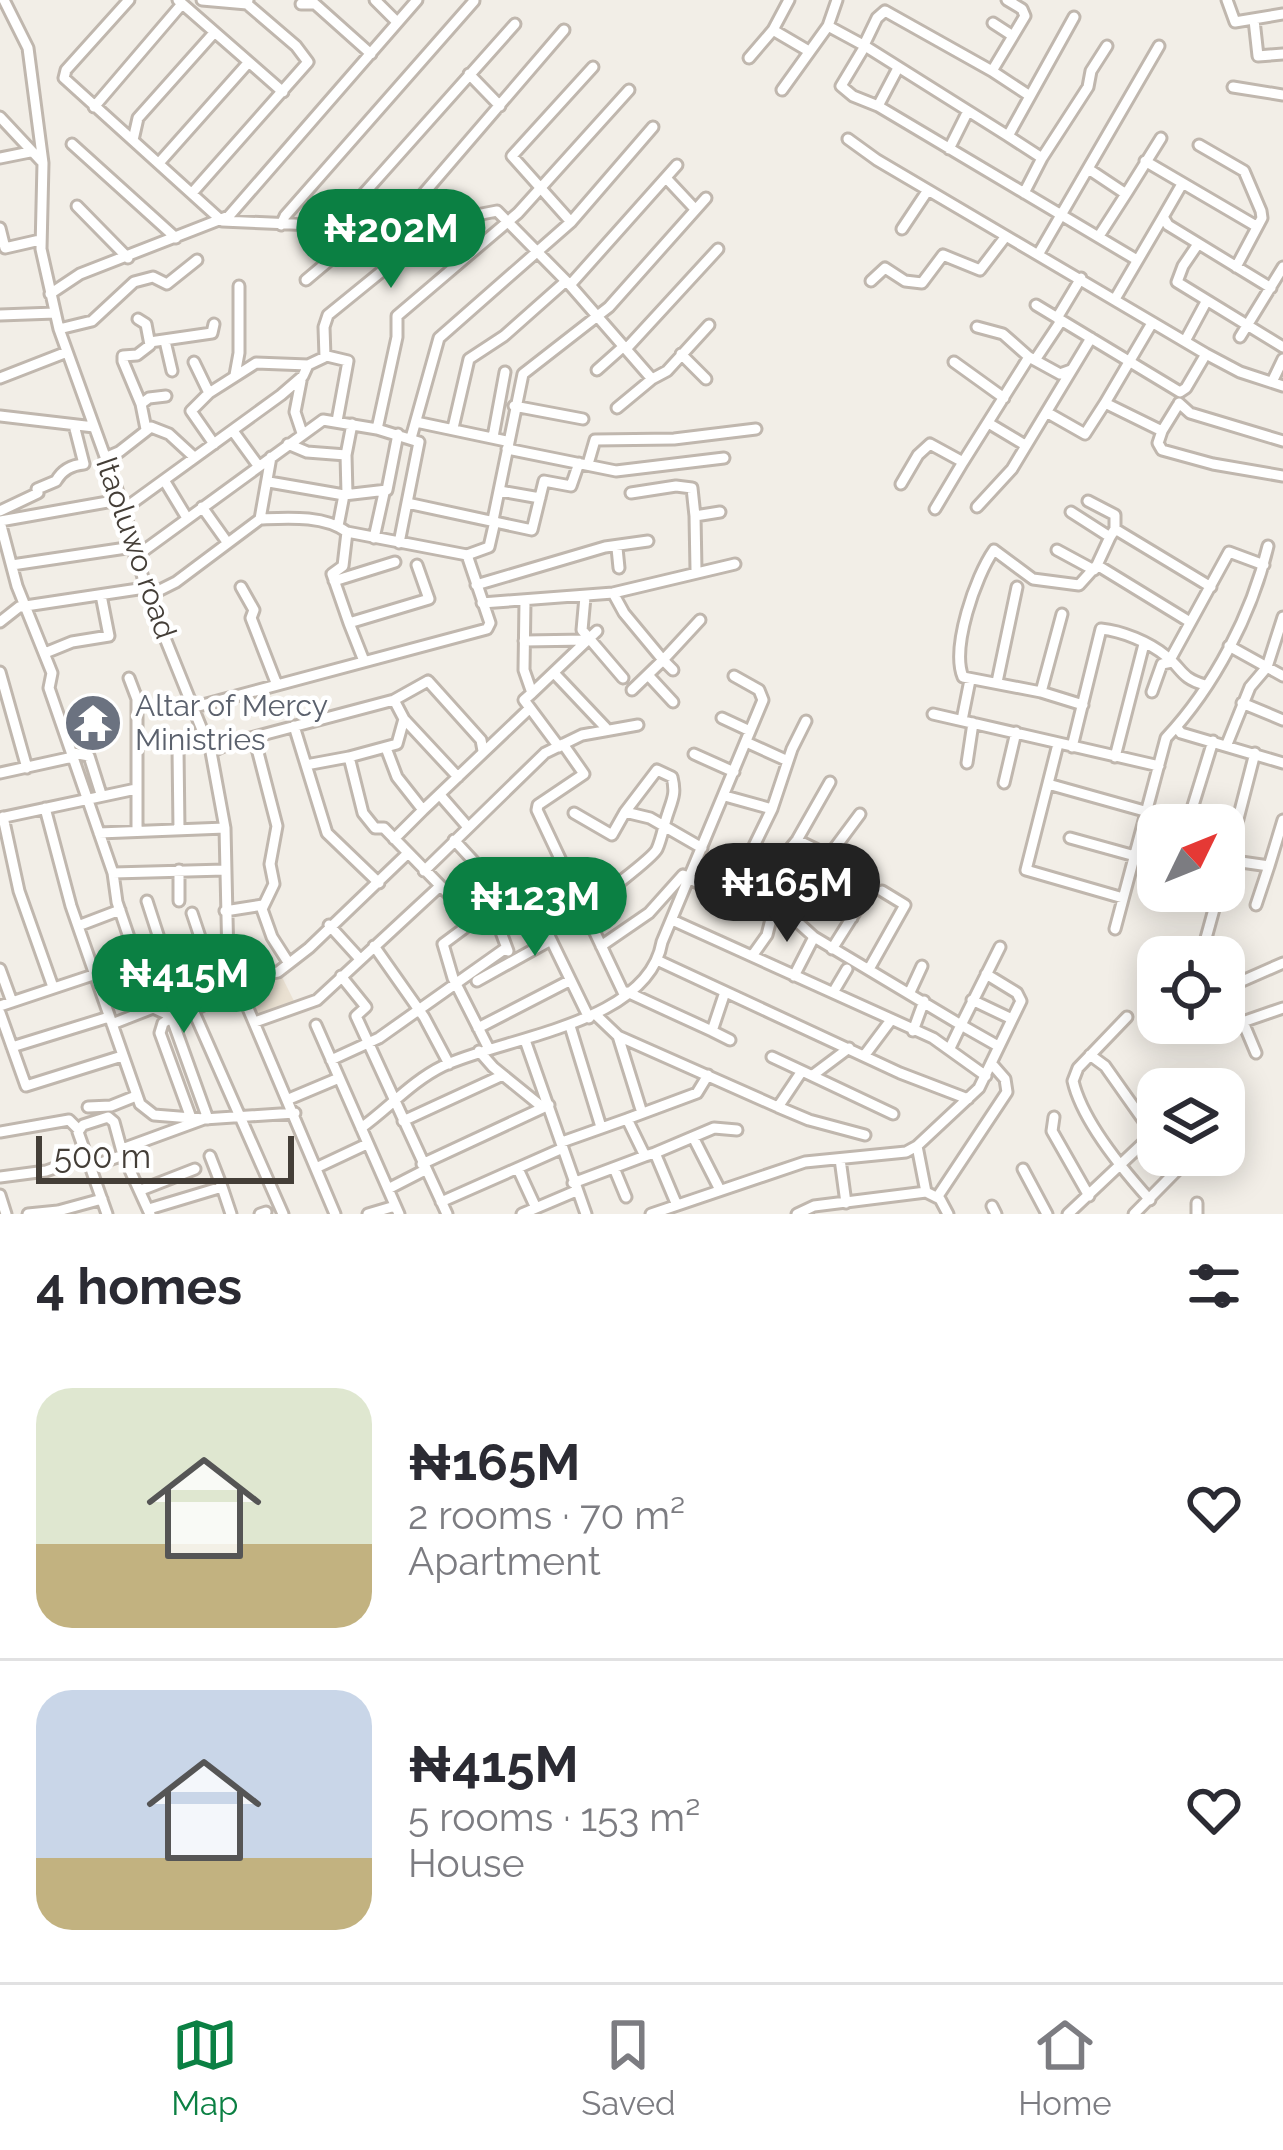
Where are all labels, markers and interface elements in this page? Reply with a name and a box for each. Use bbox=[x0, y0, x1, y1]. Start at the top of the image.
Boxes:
pin: ₦202M bbox=[307, 189, 475, 291]
text: ₦202M bbox=[323, 205, 459, 251]
street label: Itaoluwo road bbox=[89, 452, 184, 643]
place label: Altar of Mercy Ministries bbox=[135, 688, 328, 757]
temple icon: Altar of Mercy Ministries bbox=[62, 692, 124, 754]
north arrow bbox=[1137, 804, 1245, 912]
map controls bbox=[1137, 804, 1245, 1176]
pin: ₦165M bbox=[703, 843, 871, 945]
pin: ₦123M bbox=[451, 857, 619, 959]
text: ₦165M bbox=[721, 859, 853, 905]
text: ₦123M bbox=[470, 873, 600, 919]
pin: ₦415M bbox=[100, 934, 268, 1036]
button: locate bbox=[1137, 936, 1245, 1044]
text: ₦415M bbox=[119, 950, 249, 996]
button: layers bbox=[1137, 1068, 1245, 1176]
scale bar bbox=[36, 1130, 294, 1183]
text: 500 m bbox=[54, 1137, 151, 1176]
icon: filters bbox=[1181, 1253, 1247, 1319]
text: 4 homes bbox=[36, 1256, 242, 1316]
text: ₦165M bbox=[408, 1432, 580, 1492]
icon: home bbox=[132, 1436, 276, 1580]
icon: heart bbox=[1181, 1475, 1247, 1541]
text: 2 rooms · 70 m² bbox=[408, 1492, 685, 1538]
text: Apartment bbox=[408, 1538, 601, 1584]
text: ₦415M bbox=[408, 1734, 579, 1794]
icon: home bbox=[132, 1738, 276, 1882]
icon: heart bbox=[1181, 1777, 1247, 1843]
text: 5 rooms · 153 m² bbox=[408, 1794, 700, 1840]
text: House bbox=[408, 1840, 525, 1886]
tab: Map bbox=[171, 2012, 238, 2123]
tab: Saved bbox=[581, 2012, 676, 2123]
tab: Home bbox=[1018, 2012, 1112, 2123]

